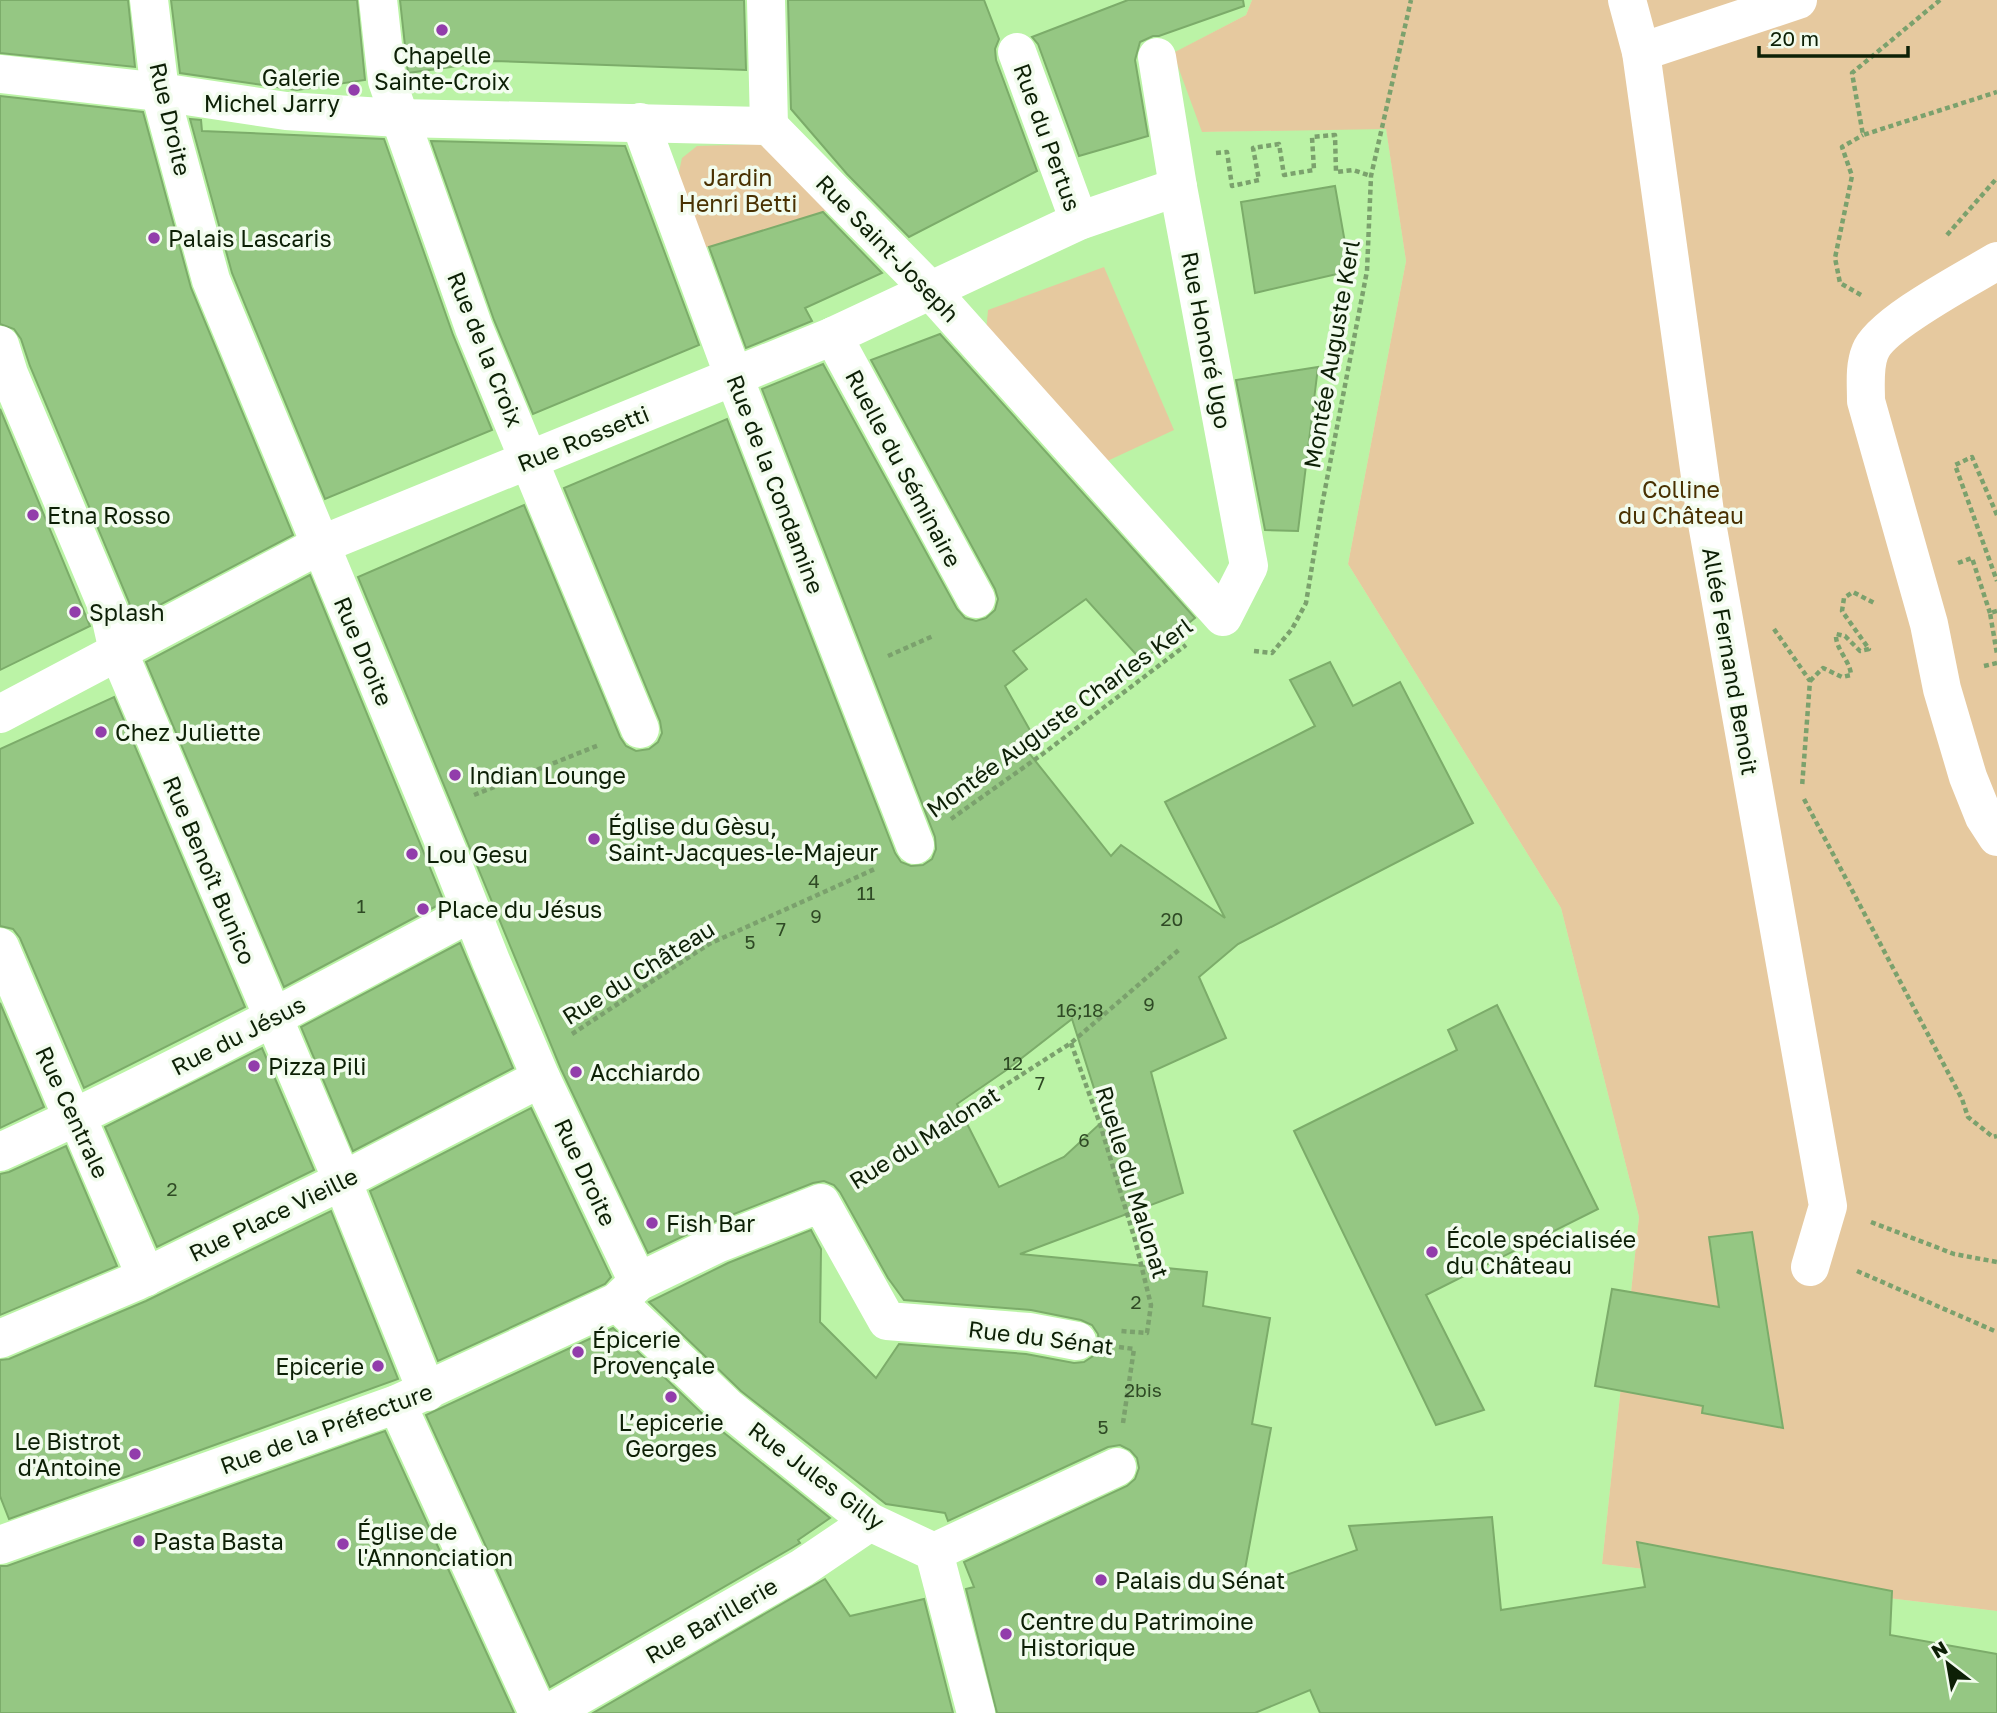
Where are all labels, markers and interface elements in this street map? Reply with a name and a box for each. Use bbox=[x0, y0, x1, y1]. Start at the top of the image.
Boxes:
scale bar bbox=[1759, 14, 1908, 58]
marker: Chapelle Sainte-Croix bbox=[434, 22, 450, 38]
text: 20 m bbox=[1770, 25, 1819, 51]
place label: Chapelle Sainte-Croix bbox=[374, 41, 510, 95]
street label: Rue du Pertus bbox=[1008, 59, 1088, 215]
street label: Rue Droite bbox=[144, 60, 198, 178]
place label: Galerie Michel Jarry bbox=[204, 63, 340, 117]
marker: Galerie Michel Jarry bbox=[346, 82, 362, 98]
park label: Jardin Henri Betti bbox=[679, 163, 797, 217]
street label: Rue Saint-Joseph bbox=[811, 169, 965, 327]
place label: Palais Lascaris bbox=[168, 224, 332, 252]
marker: Palais Lascaris bbox=[146, 230, 162, 246]
street label: Montée Auguste Kerl bbox=[1297, 238, 1365, 470]
street label: Rue Honoré Ugo bbox=[1176, 249, 1238, 431]
street label: Rue de la Croix bbox=[442, 267, 530, 431]
street label: Ruelle du Séminaire bbox=[840, 364, 968, 572]
street label: Rue de la Condamine bbox=[721, 371, 831, 597]
street label: Rue Rossetti bbox=[513, 399, 653, 477]
park label: Colline du Château bbox=[1618, 475, 1744, 529]
place label: Etna Rosso bbox=[47, 501, 171, 529]
marker: Etna Rosso bbox=[25, 507, 41, 523]
street label: Allée Fernand Benoit bbox=[1697, 545, 1765, 777]
street label: Rue Droite bbox=[329, 592, 399, 710]
place label: Splash bbox=[89, 598, 165, 626]
marker: Splash bbox=[67, 604, 83, 620]
street label: Montée Auguste Charles Kerl bbox=[921, 611, 1197, 823]
place label: Chez Juliette bbox=[115, 718, 261, 746]
marker: Chez Juliette bbox=[93, 724, 109, 740]
place label: Indian Lounge bbox=[469, 761, 626, 789]
marker: Indian Lounge bbox=[447, 767, 463, 783]
street label: Rue Benoît Bunico bbox=[158, 772, 262, 968]
place label: Église du Gèsu, Saint-Jacques-le-Majeur bbox=[608, 812, 878, 866]
marker: Église du Gèsu, Saint-Jacques-le-Majeur bbox=[586, 831, 602, 847]
place label: Lou Gesu bbox=[426, 840, 528, 868]
marker: Lou Gesu bbox=[404, 846, 420, 862]
house number: 4 bbox=[808, 869, 820, 892]
house number: 11 bbox=[857, 881, 875, 904]
house number: 1 bbox=[356, 894, 366, 917]
place label: Place du Jésus bbox=[437, 895, 602, 923]
marker: Place du Jésus bbox=[415, 901, 431, 917]
house number: 9 bbox=[810, 904, 822, 927]
house number: 20 bbox=[1161, 907, 1183, 930]
street label: Rue du Château bbox=[557, 914, 719, 1030]
house number: 7 bbox=[776, 917, 786, 940]
house number: 5 bbox=[744, 930, 756, 953]
street label: Rue du Jésus bbox=[166, 989, 310, 1081]
house number: 9 bbox=[1143, 992, 1155, 1015]
house number: 16;18 bbox=[1056, 998, 1104, 1021]
street label: Rue Centrale bbox=[30, 1042, 116, 1182]
house number: 12 bbox=[1003, 1051, 1023, 1074]
place label: Pizza Pili bbox=[268, 1052, 366, 1080]
marker: Pizza Pili bbox=[246, 1058, 262, 1074]
place label: Acchiardo bbox=[590, 1058, 700, 1086]
marker: Acchiardo bbox=[568, 1064, 584, 1080]
house number: 7 bbox=[1035, 1071, 1045, 1094]
street label: Rue du Malonat bbox=[844, 1080, 1004, 1194]
street label: Ruelle du Malonat bbox=[1090, 1082, 1176, 1282]
street label: Rue Droite bbox=[549, 1114, 623, 1230]
house number: 6 bbox=[1078, 1128, 1090, 1151]
street label: Rue Place Vieille bbox=[184, 1161, 362, 1267]
house number: 2 bbox=[166, 1177, 178, 1200]
place label: Fish Bar bbox=[666, 1209, 755, 1237]
marker: Fish Bar bbox=[644, 1215, 660, 1231]
place label: École spécialisée du Château bbox=[1446, 1225, 1636, 1279]
marker: École spécialisée du Château bbox=[1424, 1244, 1440, 1260]
house number: 2 bbox=[1130, 1290, 1142, 1313]
street label: Rue du Sénat bbox=[967, 1314, 1115, 1360]
place label: Épicerie Provençale bbox=[592, 1325, 715, 1379]
marker: Épicerie Provençale bbox=[570, 1344, 586, 1360]
place label: Epicerie bbox=[275, 1352, 364, 1380]
marker: Epicerie bbox=[370, 1358, 386, 1374]
street label: Rue de la Préfecture bbox=[216, 1377, 436, 1479]
house number: 2bis bbox=[1124, 1378, 1162, 1401]
marker: L’epicerie Georges bbox=[663, 1389, 679, 1405]
place label: L’epicerie Georges bbox=[618, 1408, 724, 1462]
street label: Rue Jules Gilly bbox=[744, 1415, 891, 1535]
house number: 5 bbox=[1097, 1415, 1109, 1438]
place label: Le Bistrot d'Antoine bbox=[14, 1427, 121, 1481]
marker: Le Bistrot d'Antoine bbox=[127, 1446, 143, 1462]
place label: Église de l'Annonciation bbox=[357, 1517, 513, 1571]
place label: Pasta Basta bbox=[153, 1527, 284, 1555]
marker: Pasta Basta bbox=[131, 1533, 147, 1549]
marker: Église de l'Annonciation bbox=[335, 1536, 351, 1552]
place label: Palais du Sénat bbox=[1115, 1566, 1285, 1594]
street label: Rue Barillerie bbox=[640, 1571, 782, 1669]
marker: Palais du Sénat bbox=[1093, 1572, 1109, 1588]
place label: Centre du Patrimoine Historique bbox=[1020, 1607, 1253, 1661]
marker: Centre du Patrimoine Historique bbox=[998, 1626, 1014, 1642]
north arrow bbox=[1913, 1629, 1983, 1699]
text: N bbox=[1927, 1635, 1951, 1663]

